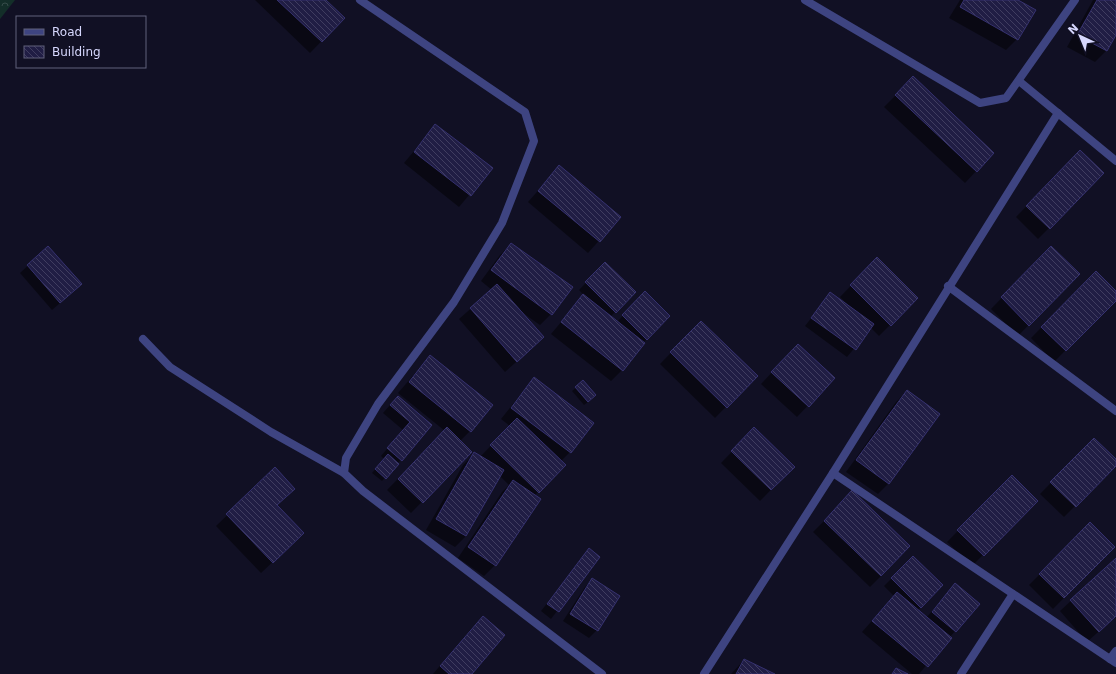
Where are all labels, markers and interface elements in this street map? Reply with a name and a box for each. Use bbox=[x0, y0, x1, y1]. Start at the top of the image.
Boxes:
legend bbox=[16, 16, 146, 68]
north arrow bbox=[1060, 16, 1100, 56]
text: N bbox=[1066, 21, 1081, 37]
text: Road bbox=[52, 25, 82, 39]
text: Building bbox=[52, 45, 101, 59]

